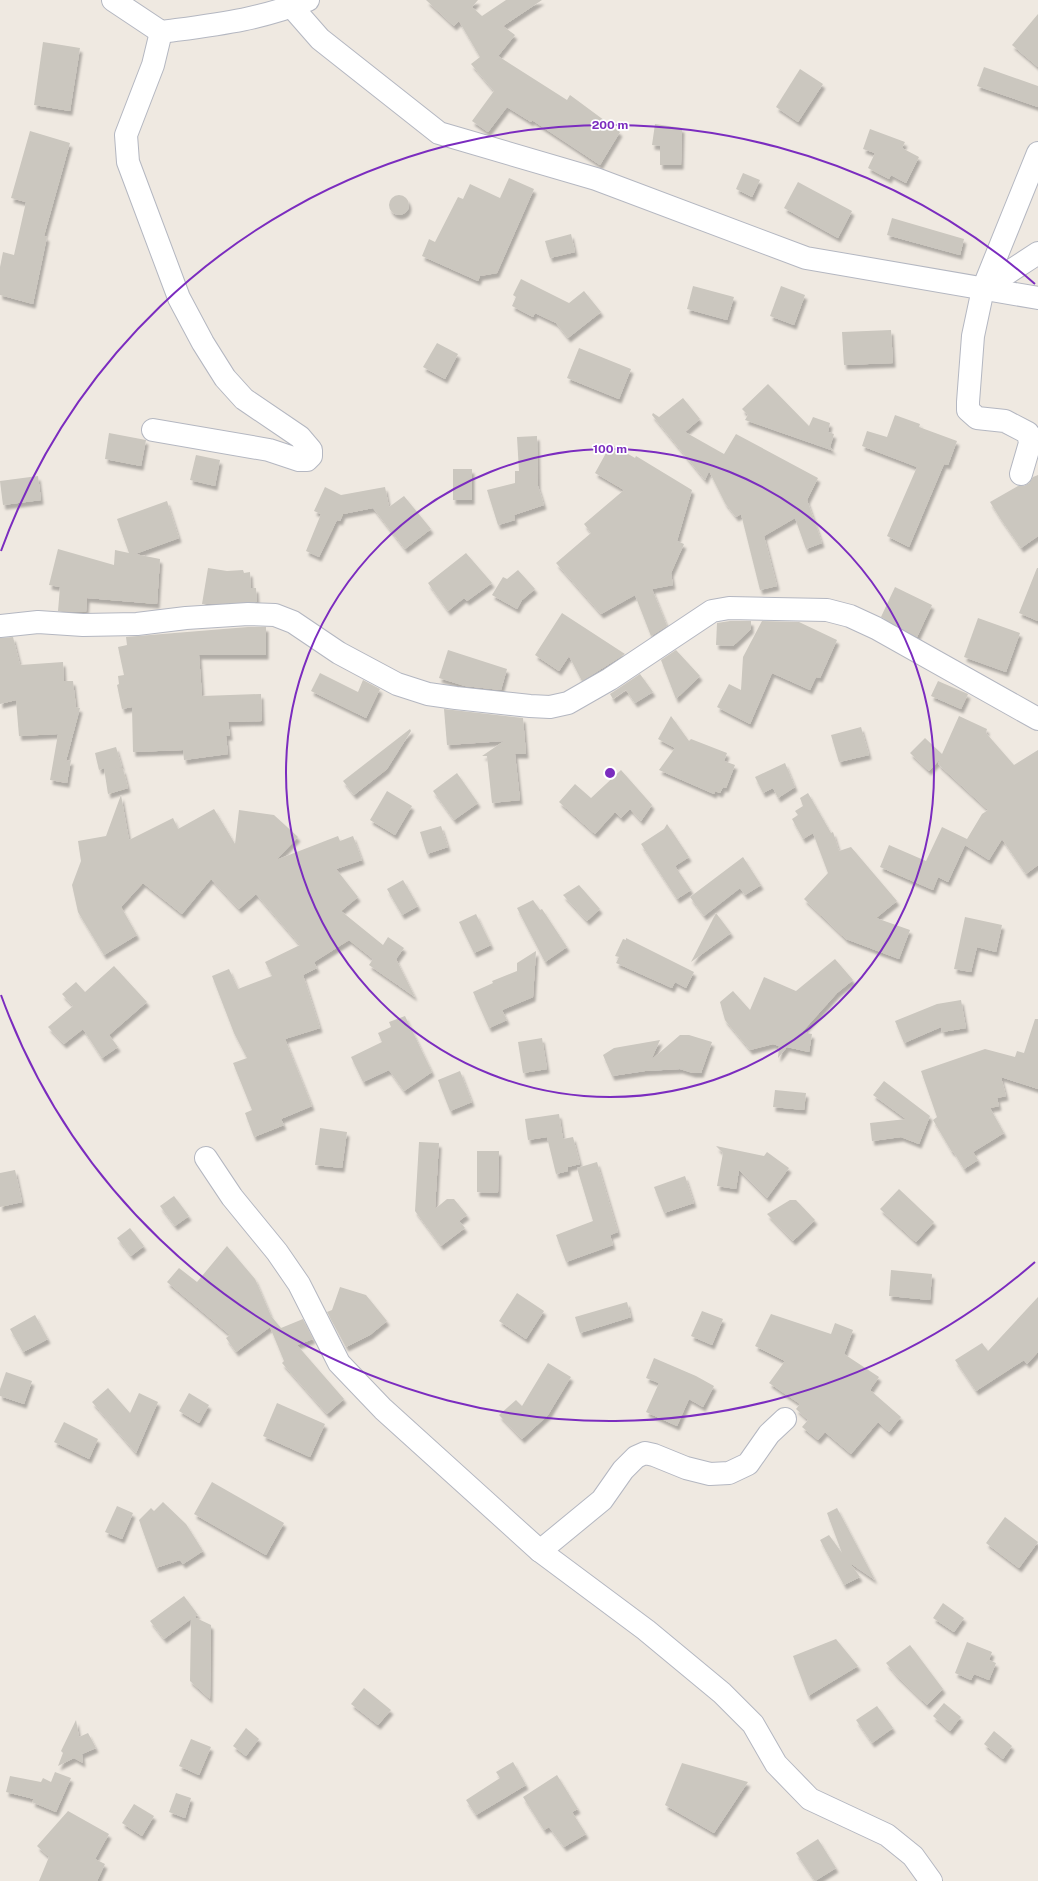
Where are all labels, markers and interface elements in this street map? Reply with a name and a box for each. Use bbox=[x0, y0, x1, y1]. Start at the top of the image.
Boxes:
text: 200 m bbox=[592, 118, 628, 132]
text: 100 m bbox=[593, 442, 627, 456]
centre of rings bbox=[603, 766, 617, 780]

